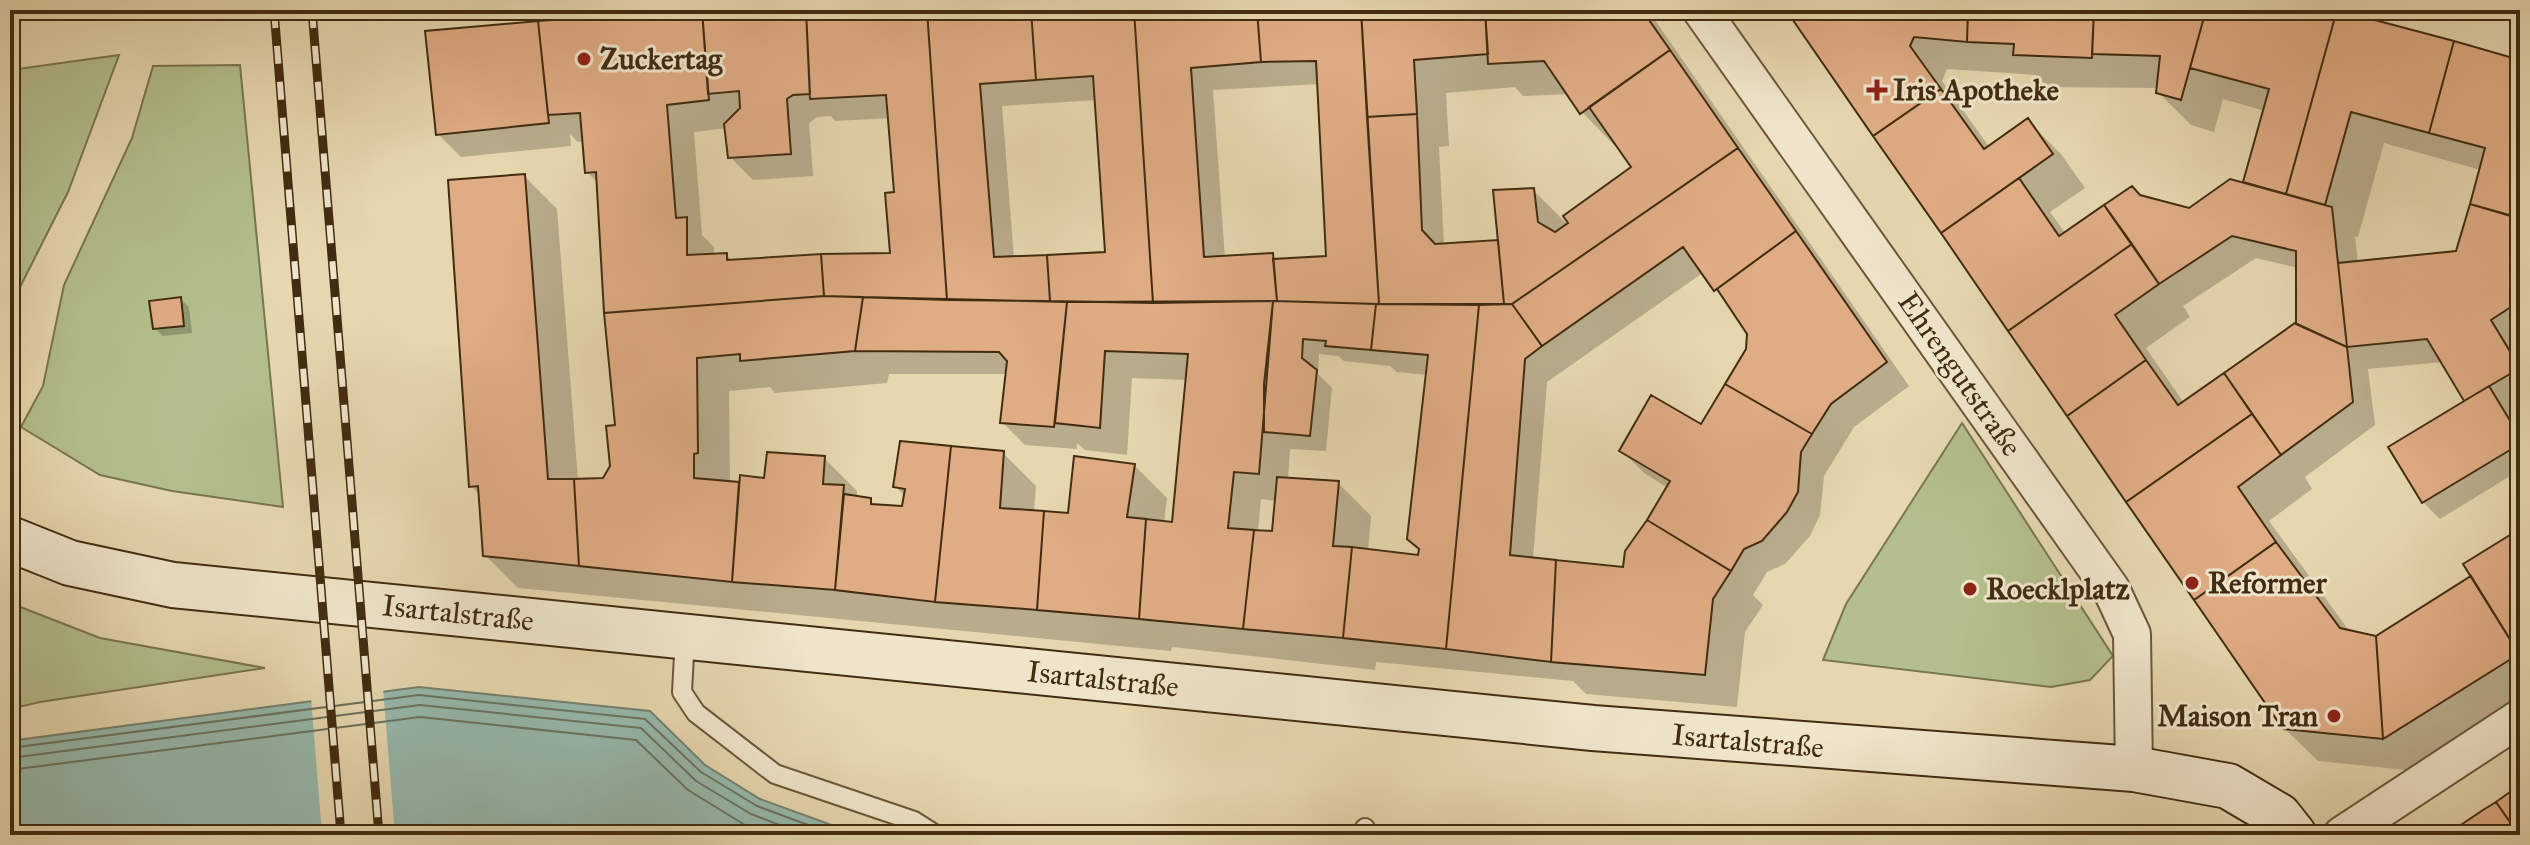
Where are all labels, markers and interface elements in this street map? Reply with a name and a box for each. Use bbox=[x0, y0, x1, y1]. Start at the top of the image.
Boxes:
place label: Zuckertag bbox=[600, 41, 723, 77]
marker: Zuckertag bbox=[575, 50, 593, 68]
place label: Iris Apotheke bbox=[1893, 72, 2060, 108]
marker: Iris Apotheke bbox=[1868, 81, 1886, 99]
street label: Ehrengutstraße bbox=[1890, 285, 2030, 463]
place label: Reformer bbox=[2208, 565, 2327, 601]
place label: Roecklplatz bbox=[1986, 571, 2130, 607]
marker: Reformer bbox=[2183, 574, 2201, 592]
marker: Roecklplatz bbox=[1961, 580, 1979, 598]
street label: Isartalstraße bbox=[380, 587, 536, 639]
street label: Isartalstraße bbox=[1025, 653, 1181, 705]
place label: Maison Tran bbox=[2157, 698, 2319, 734]
marker: Maison Tran bbox=[2325, 707, 2343, 725]
street label: Isartalstraße bbox=[1671, 716, 1825, 766]

